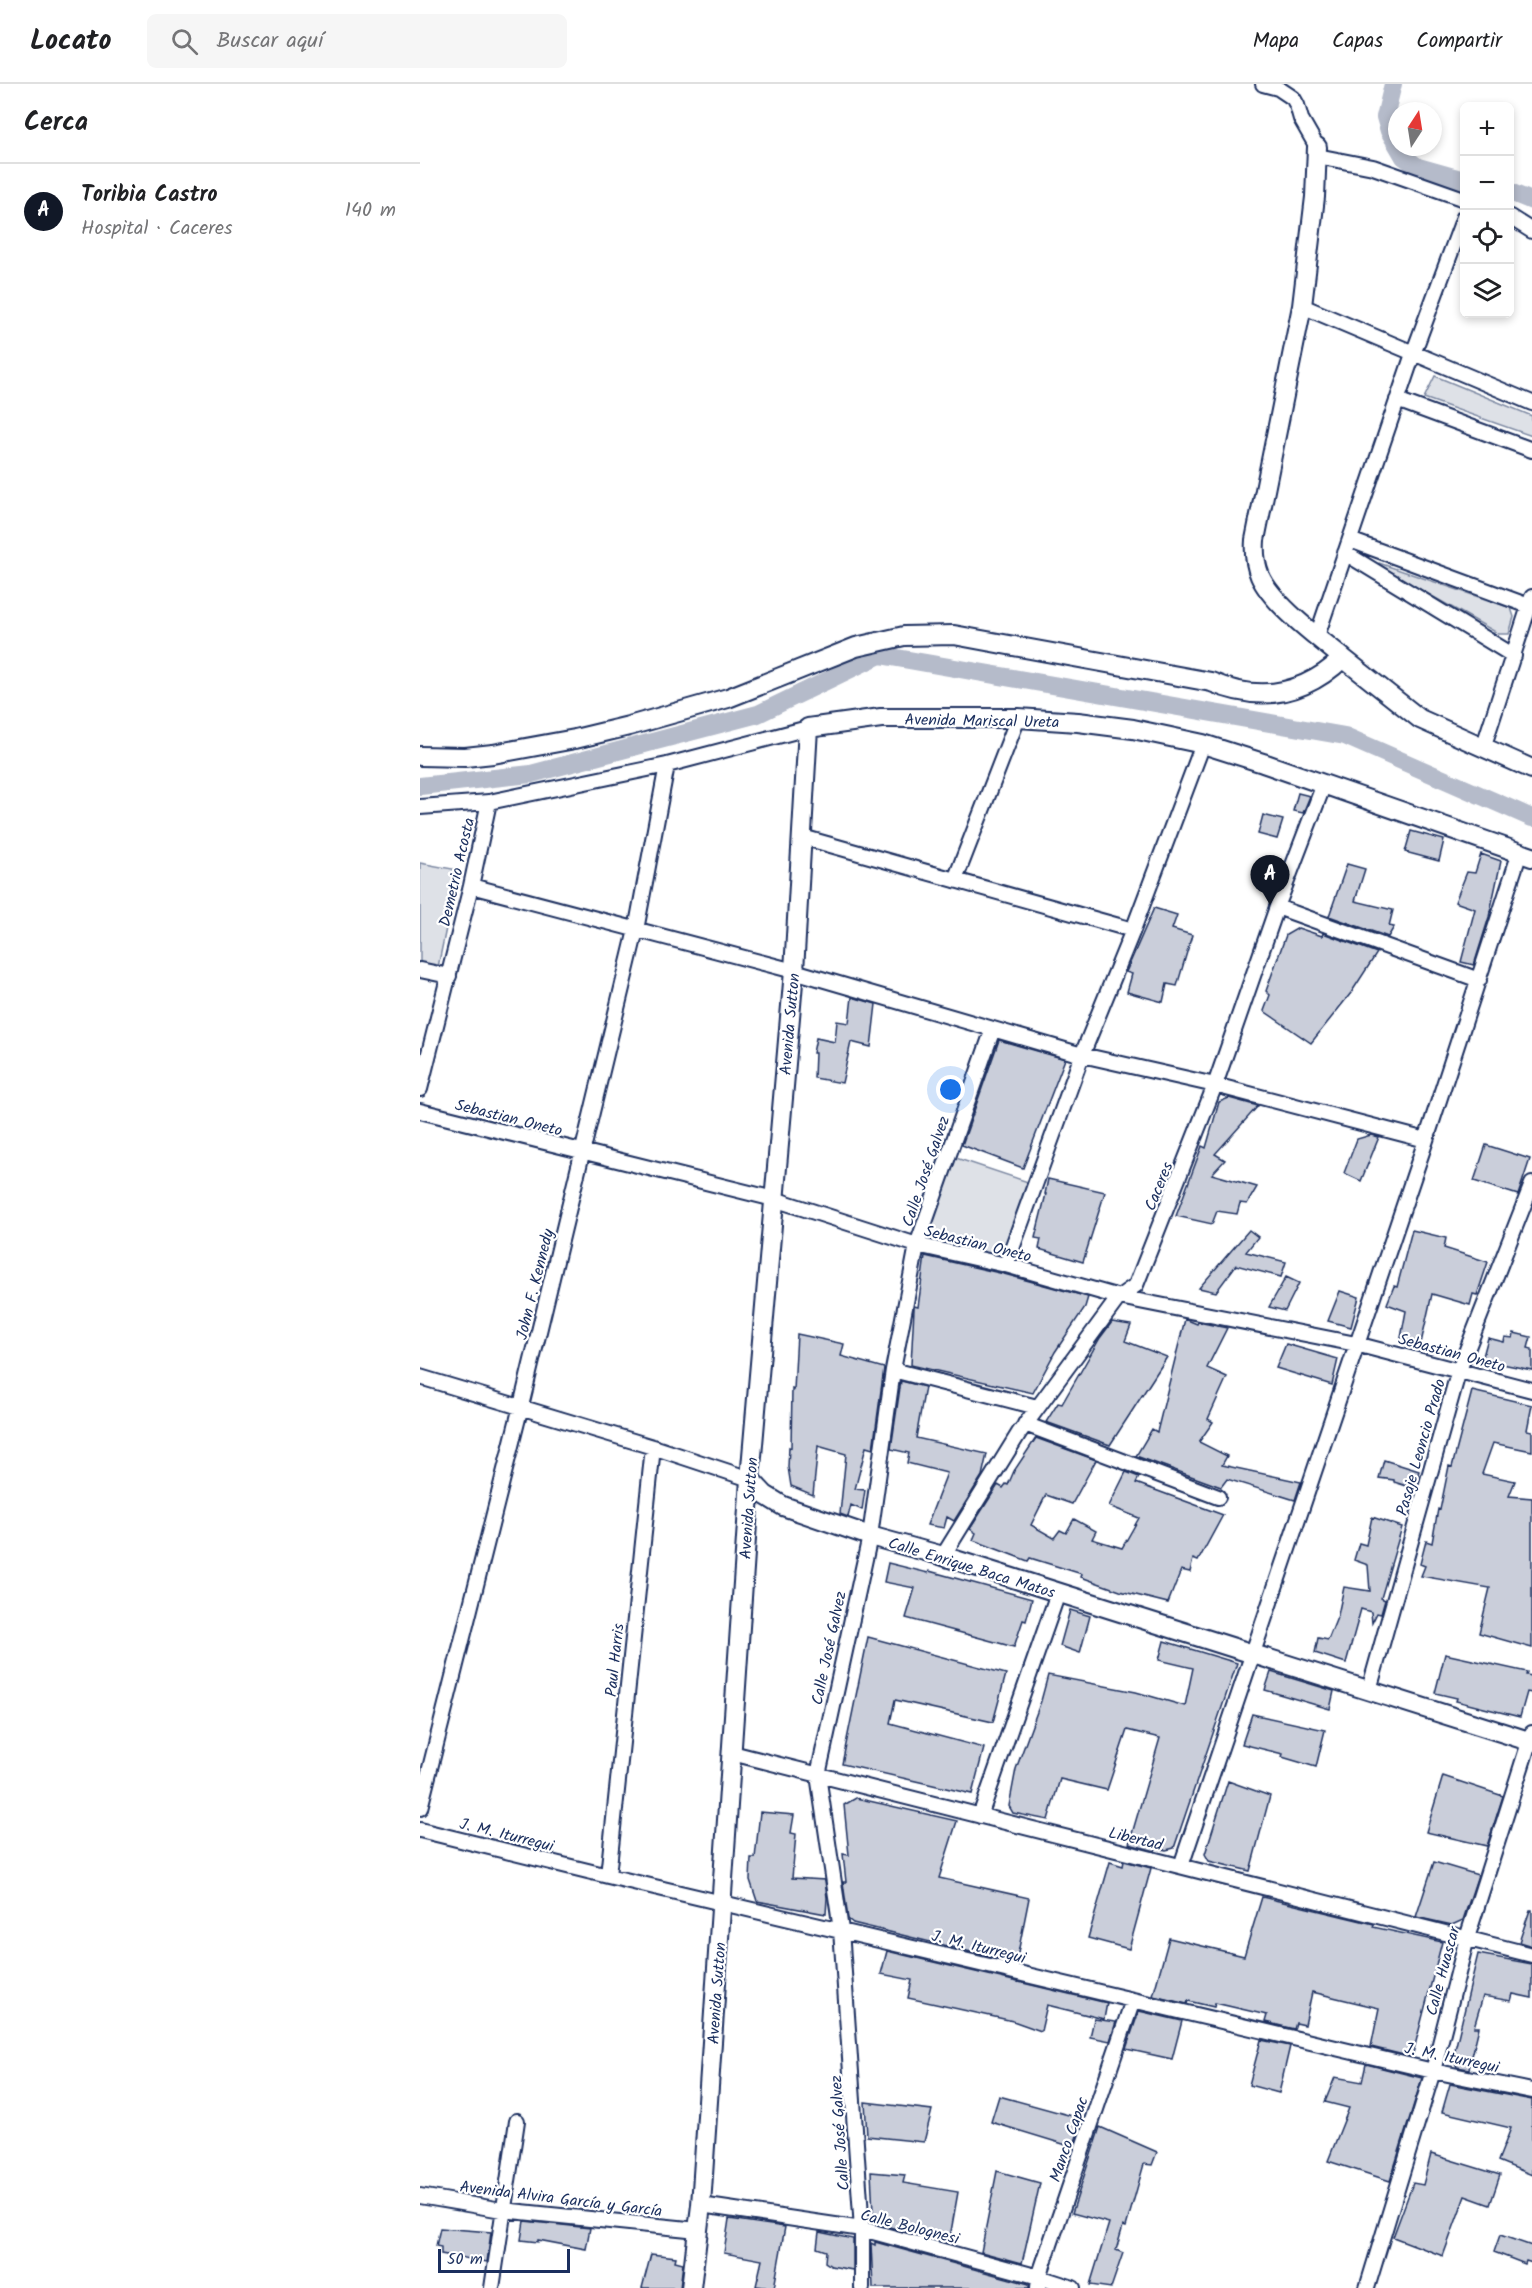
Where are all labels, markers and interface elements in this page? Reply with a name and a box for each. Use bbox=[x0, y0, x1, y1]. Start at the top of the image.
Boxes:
search box bbox=[147, 14, 567, 68]
text: Locato bbox=[30, 19, 111, 64]
text: Buscar aquí bbox=[216, 24, 323, 59]
icon: search bbox=[168, 25, 201, 58]
text: Mapa bbox=[1253, 25, 1299, 58]
text: Capas bbox=[1332, 25, 1383, 58]
text: Compartir bbox=[1416, 25, 1502, 58]
text: Cerca bbox=[24, 102, 88, 144]
north arrow bbox=[1388, 102, 1442, 156]
map controls bbox=[1460, 102, 1514, 318]
button: + bbox=[1460, 102, 1514, 156]
button: − bbox=[1460, 156, 1514, 210]
text: Toribia Castro bbox=[81, 178, 218, 213]
text: A bbox=[37, 195, 50, 227]
text: 140 m bbox=[345, 195, 396, 227]
button: locate bbox=[1460, 210, 1514, 264]
text: Hospital · Caceres bbox=[81, 213, 233, 245]
button: layers bbox=[1460, 264, 1514, 318]
street label: Avenida Mariscal Ureta bbox=[904, 708, 1060, 735]
street label: Demetrio Acosta bbox=[433, 815, 482, 929]
pin: A bbox=[1250, 856, 1290, 905]
street label: Avenida Sutton bbox=[774, 972, 807, 1076]
your location bbox=[936, 1075, 965, 1104]
street label: Sebastian Oneto bbox=[452, 1093, 565, 1144]
street label: Calle José Galvez bbox=[896, 1113, 957, 1230]
street label: Caceres bbox=[1138, 1158, 1181, 1215]
street label: Sebastian Oneto bbox=[921, 1219, 1034, 1270]
street label: John F. Kennedy bbox=[510, 1226, 561, 1342]
street label: Sebastian Oneto bbox=[1395, 1327, 1508, 1380]
street label: Pasaje Leoncio Prado bbox=[1390, 1376, 1453, 1519]
street label: Avenida Sutton bbox=[733, 1456, 766, 1560]
street label: Calle Enrique Baca Matos bbox=[885, 1531, 1058, 1606]
street label: Calle José Galvez bbox=[805, 1589, 854, 1708]
street label: Paul Harris bbox=[599, 1622, 632, 1698]
street label: J. M. Iturregui bbox=[457, 1812, 558, 1860]
street label: Libertad bbox=[1106, 1821, 1166, 1858]
street label: Calle Huascar bbox=[1420, 1922, 1468, 2019]
street label: J. M. Iturregui bbox=[929, 1924, 1030, 1972]
street label: Avenida Sutton bbox=[701, 1941, 734, 2045]
street label: J. M. Iturregui bbox=[1402, 2036, 1503, 2081]
street label: Calle José Galvez bbox=[824, 2074, 857, 2191]
street label: Manco Capac bbox=[1043, 2093, 1096, 2186]
street label: Avenida Alvira García y García bbox=[458, 2175, 663, 2224]
street label: Calle Bolognesi bbox=[858, 2203, 963, 2252]
scale bar bbox=[438, 2246, 570, 2274]
text: 50 m bbox=[447, 2247, 483, 2272]

